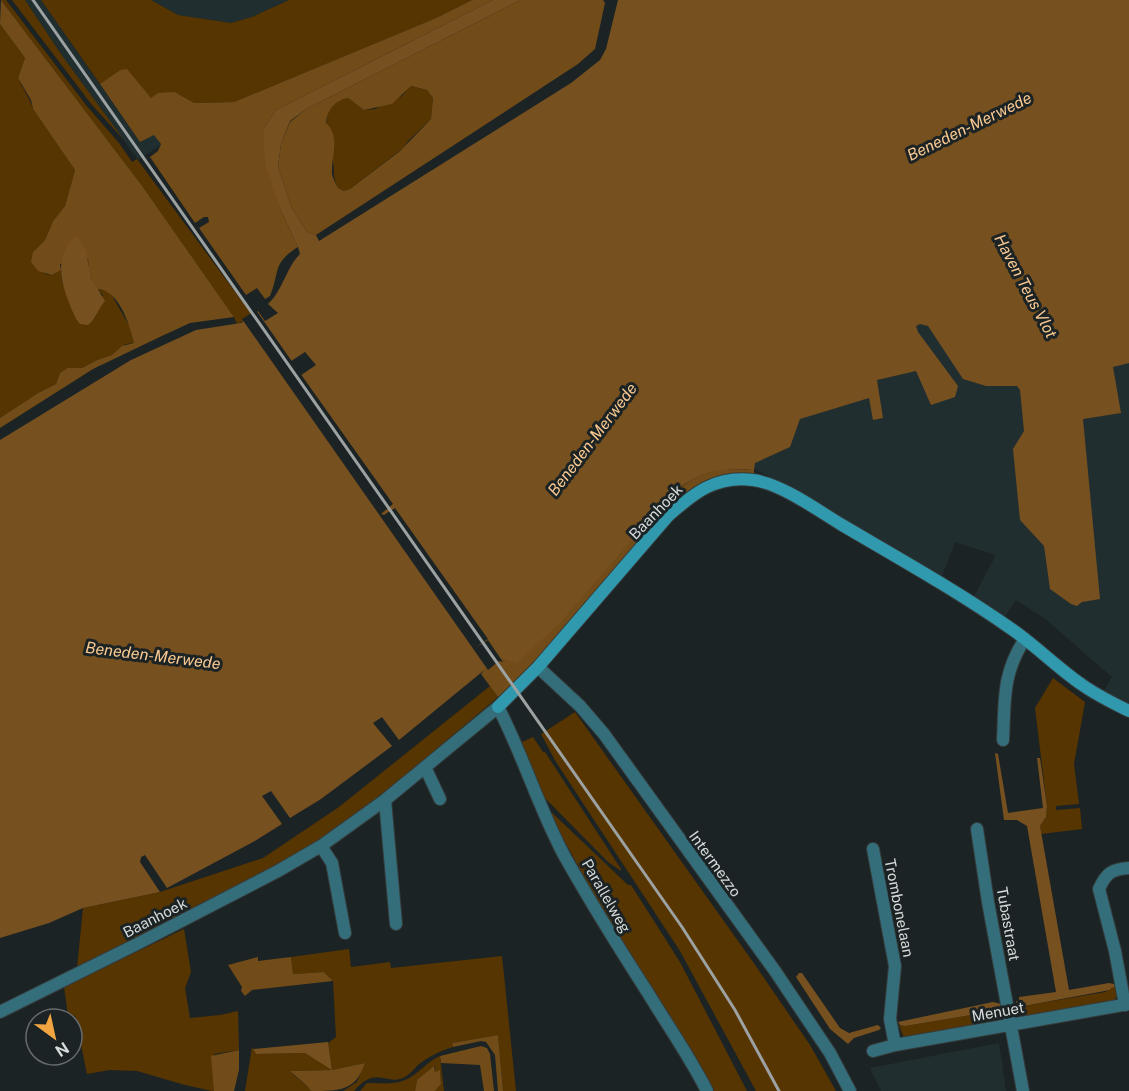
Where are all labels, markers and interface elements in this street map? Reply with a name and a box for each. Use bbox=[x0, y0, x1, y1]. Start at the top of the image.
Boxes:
water label: Beneden-Merwede bbox=[904, 88, 1035, 165]
water label: Haven Teus Vlot bbox=[990, 231, 1061, 341]
water label: Beneden-Merwede bbox=[544, 379, 641, 499]
street label: Baanhoek bbox=[625, 481, 686, 542]
water label: Beneden-Merwede bbox=[84, 638, 222, 673]
street label: Intermezzo bbox=[686, 828, 745, 900]
street label: Parallelweg bbox=[579, 856, 634, 936]
street label: Trombonelaan bbox=[882, 857, 917, 959]
street label: Tubastraat bbox=[994, 886, 1023, 962]
street label: Baanhoek bbox=[120, 894, 190, 941]
street label: Menuet bbox=[970, 999, 1026, 1024]
north arrow bbox=[24, 1007, 84, 1067]
text: N bbox=[51, 1038, 72, 1061]

